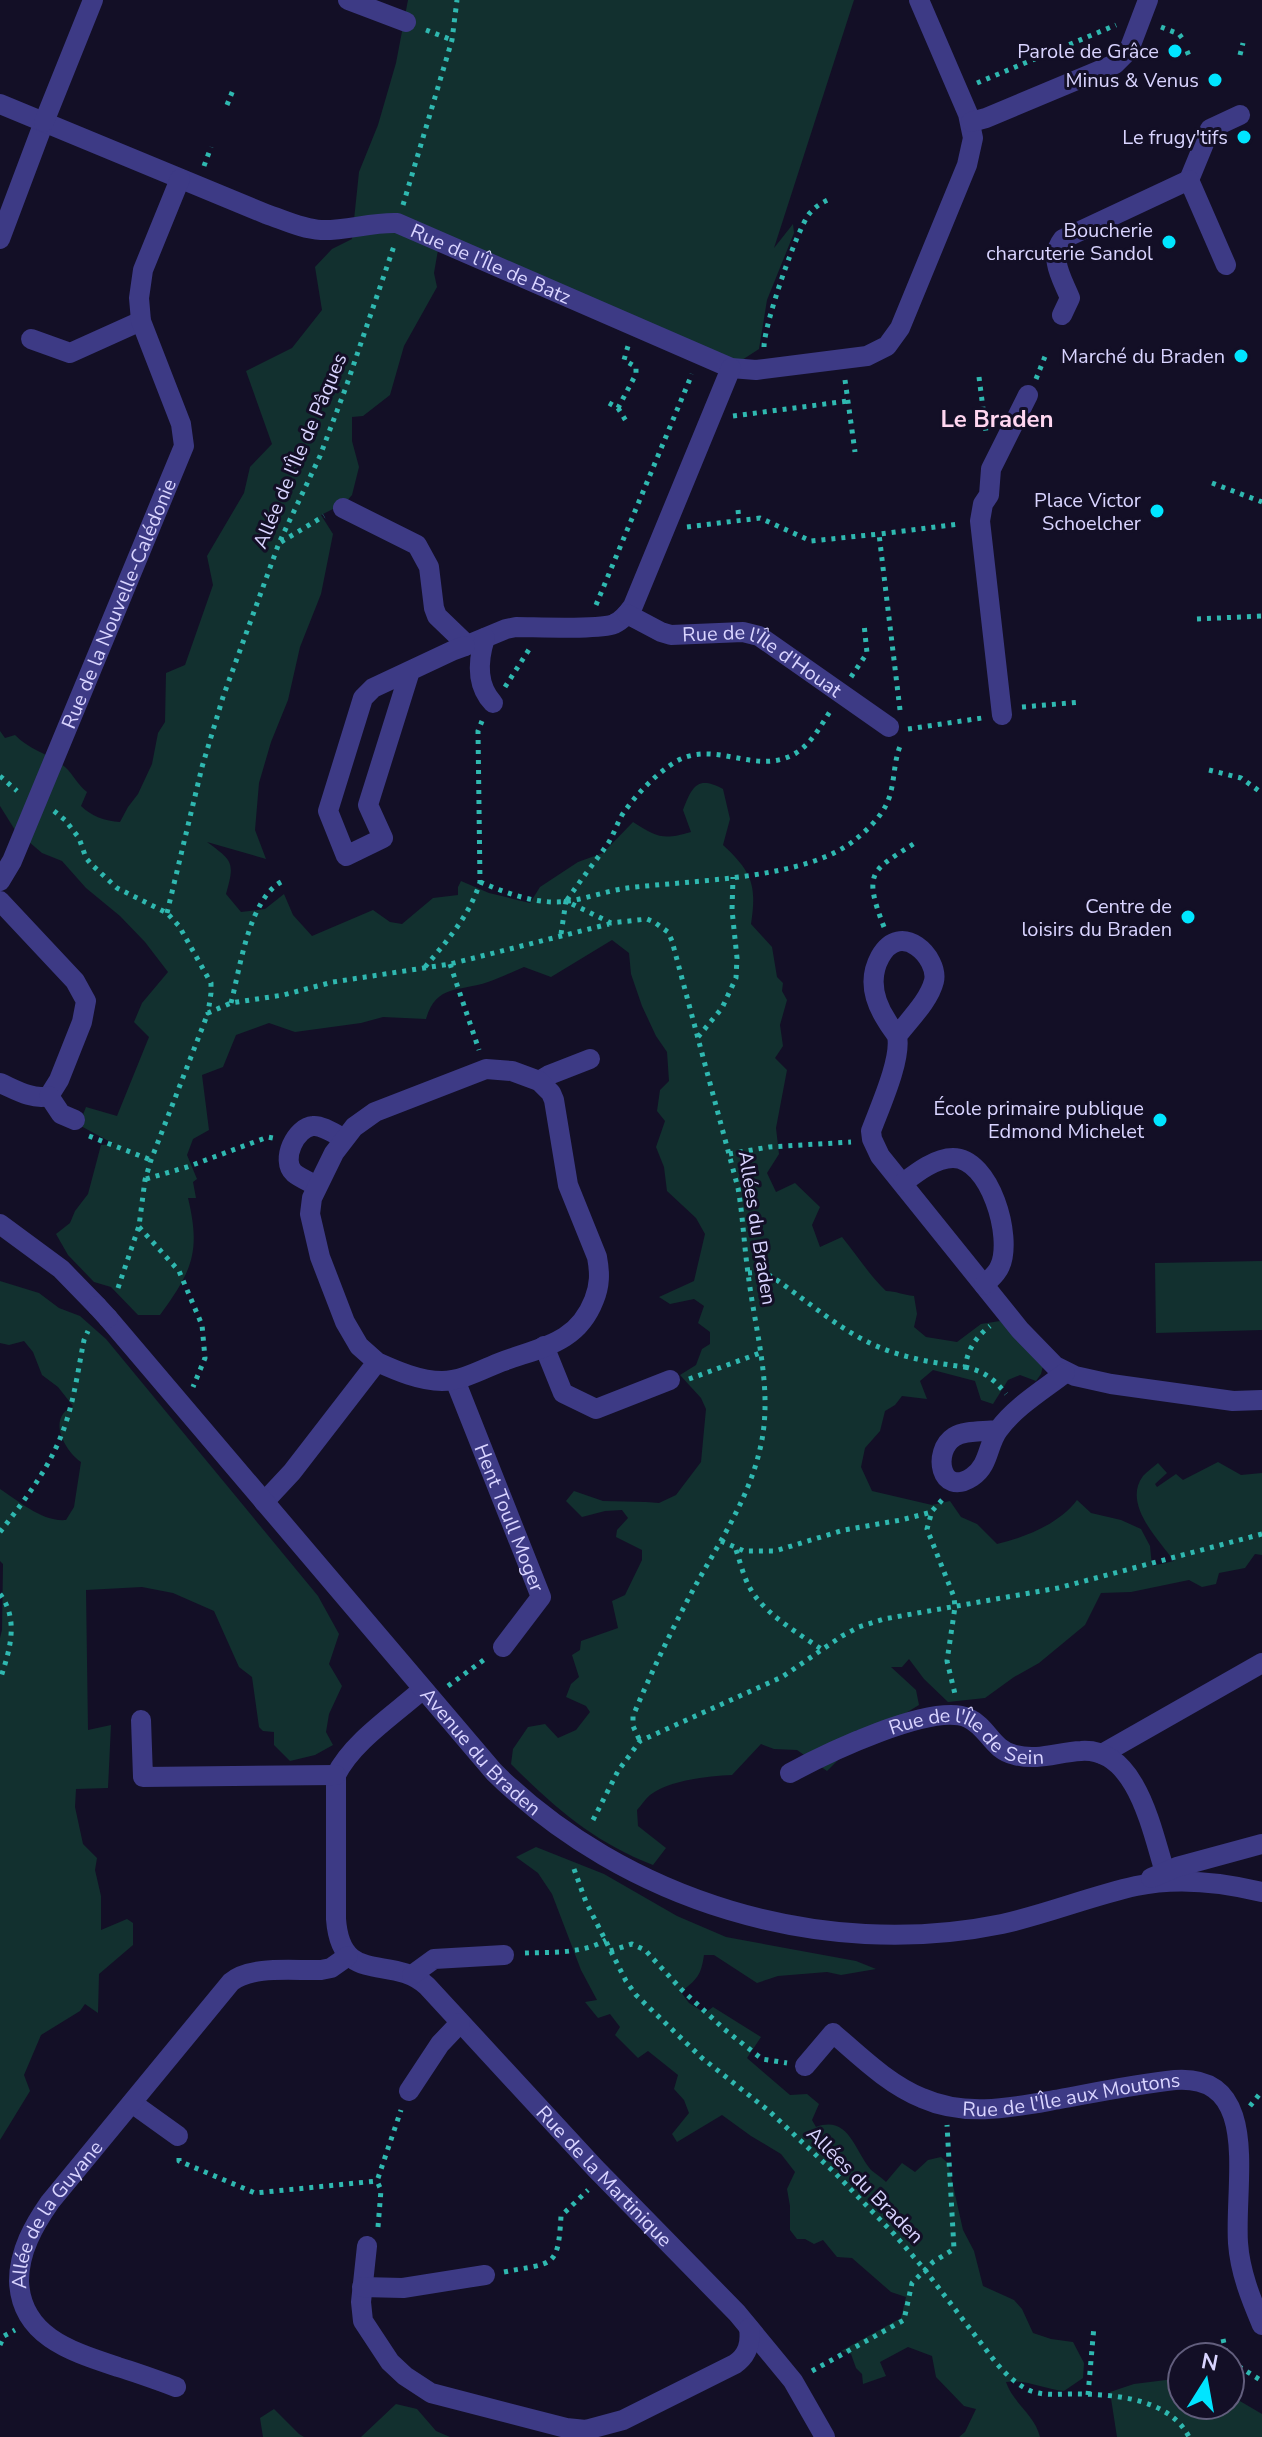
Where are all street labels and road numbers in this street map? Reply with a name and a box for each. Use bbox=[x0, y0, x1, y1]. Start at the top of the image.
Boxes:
street label: Rue de l'Île de Batz bbox=[406, 217, 575, 310]
street label: Allée de l'Île de Pâques bbox=[247, 349, 353, 553]
street label: Rue de la Nouvelle-Calédonie bbox=[55, 474, 183, 733]
street label: Rue de l'Île d'Houat bbox=[682, 618, 848, 704]
street label: Allées du Braden bbox=[732, 1149, 782, 1307]
street label: Hent Toull Moger bbox=[468, 1440, 551, 1596]
street label: Avenue du Braden bbox=[414, 1682, 547, 1822]
street label: Rue de l'Île de Sein bbox=[885, 1701, 1045, 1771]
street label: Rue de l'Île aux Moutons bbox=[962, 2066, 1181, 2123]
street label: Rue de la Martinique bbox=[530, 2100, 678, 2253]
street label: Allées du Braden bbox=[801, 2121, 929, 2249]
street label: Allée de la Guyane bbox=[5, 2135, 109, 2290]

